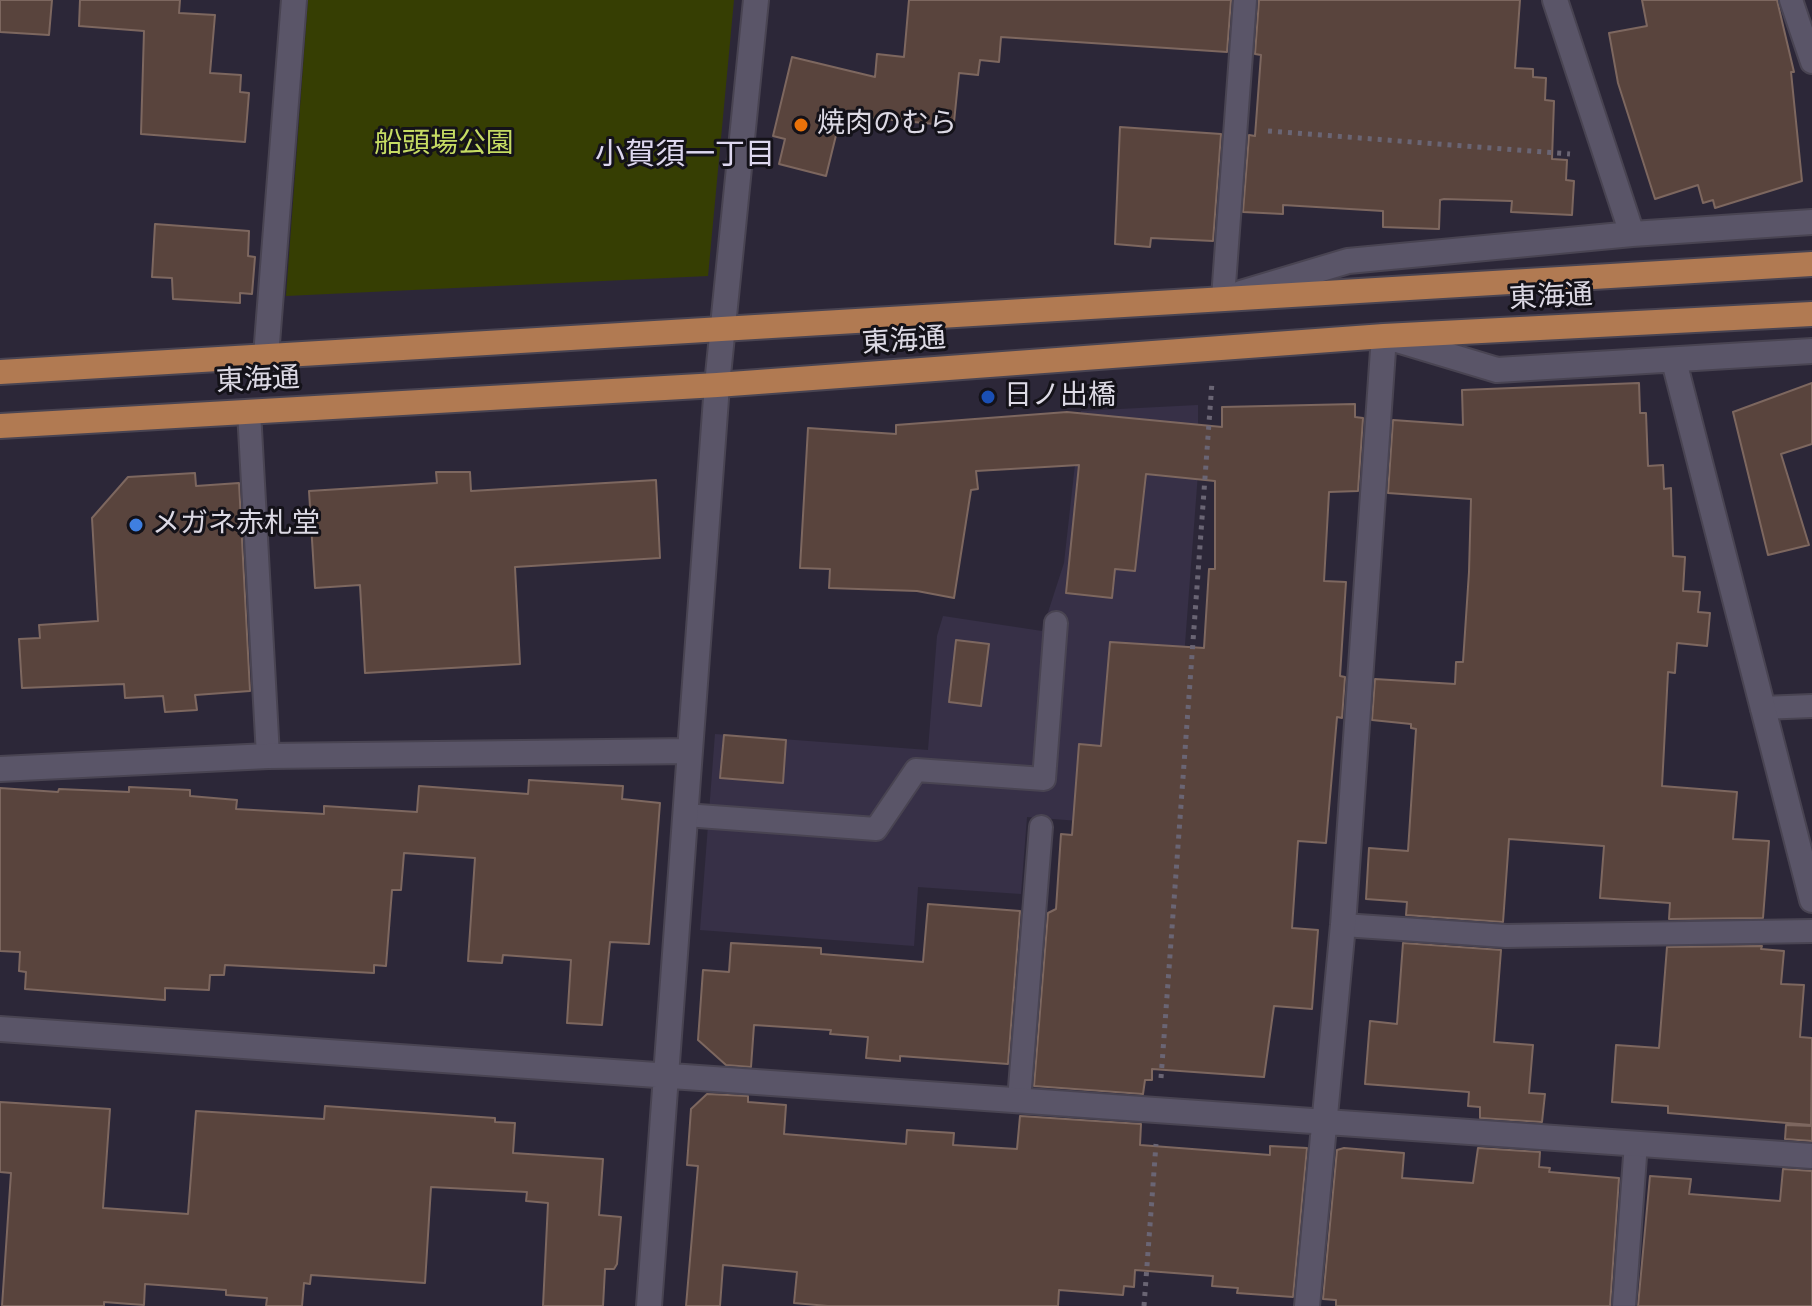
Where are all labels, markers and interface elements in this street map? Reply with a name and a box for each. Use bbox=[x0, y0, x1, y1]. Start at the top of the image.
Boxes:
place label: 焼肉のむら bbox=[817, 108, 957, 142]
marker: 焼肉のむら bbox=[792, 116, 810, 134]
park label: 船頭場公園 bbox=[374, 128, 514, 162]
district label: 小賀須一丁目 bbox=[595, 138, 775, 174]
street label: 東海通 bbox=[1508, 279, 1594, 317]
street label: 東海通 bbox=[861, 322, 947, 362]
street label: 東海通 bbox=[215, 362, 301, 400]
place label: 日ノ出橋 bbox=[1004, 380, 1116, 414]
marker: 日ノ出橋 bbox=[979, 388, 997, 406]
place label: メガネ赤札堂 bbox=[152, 508, 320, 542]
marker: メガネ赤札堂 bbox=[127, 516, 145, 534]

